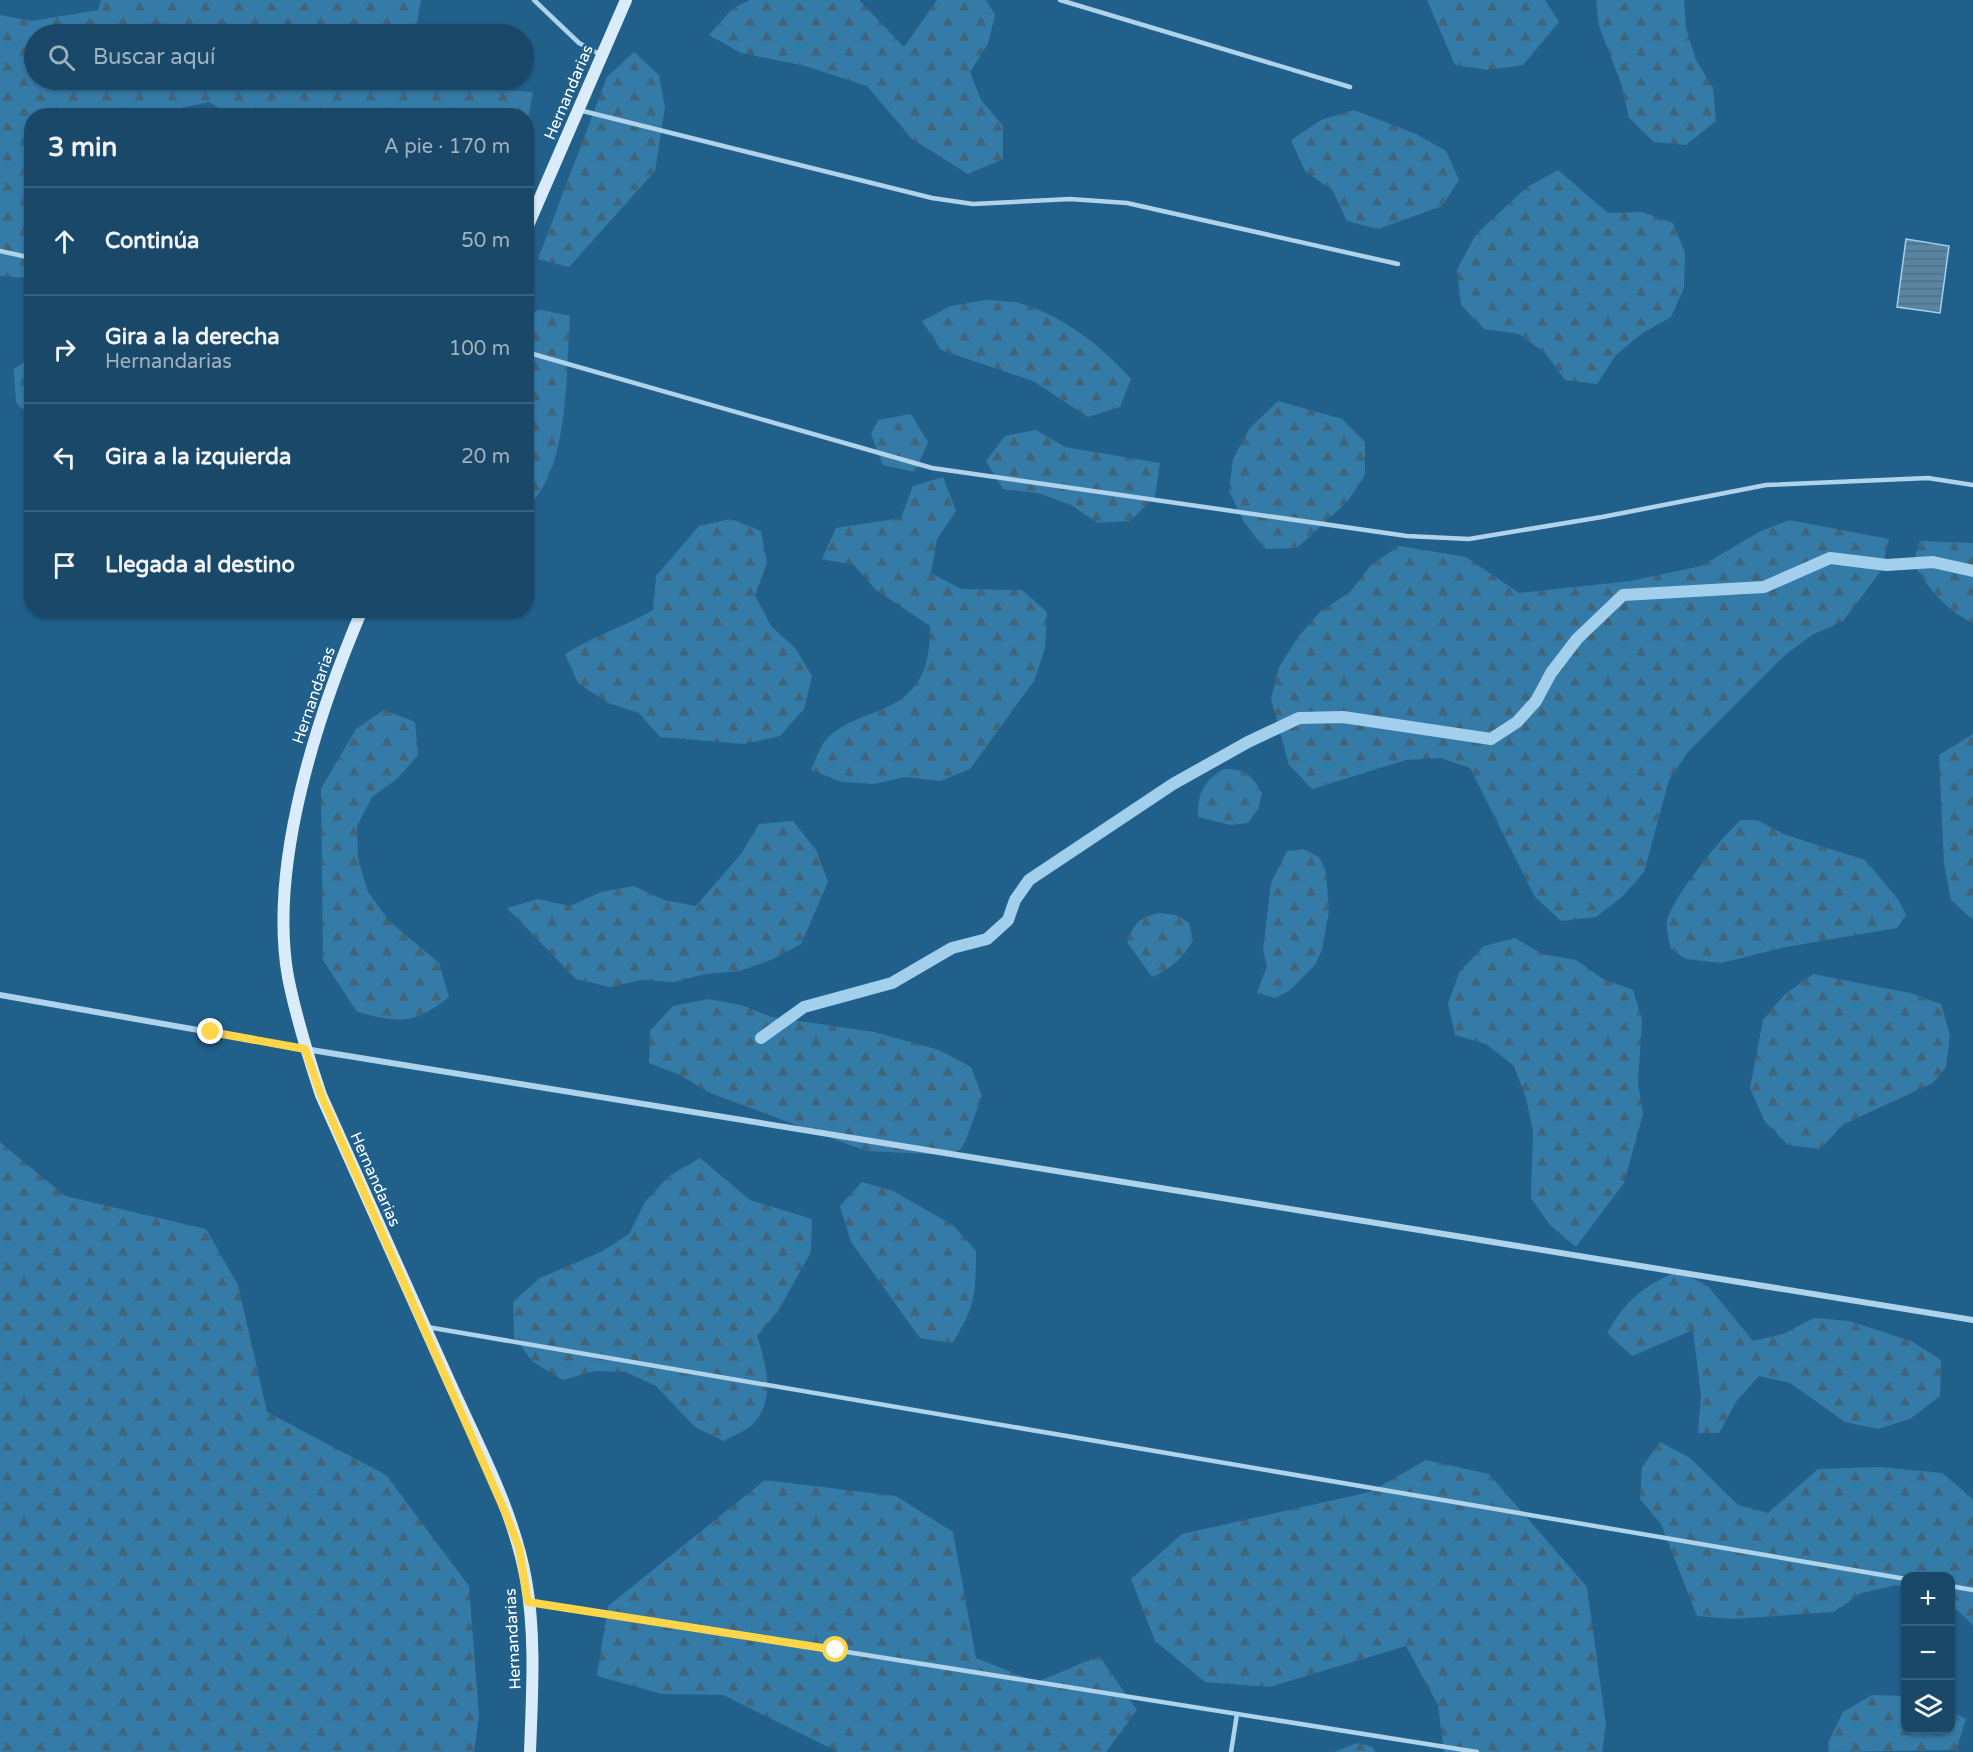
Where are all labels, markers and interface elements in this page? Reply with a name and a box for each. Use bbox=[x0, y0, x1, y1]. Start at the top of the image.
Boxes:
search box bbox=[24, 24, 534, 90]
icon: search bbox=[45, 41, 78, 74]
street label: Hernandarias bbox=[540, 42, 598, 143]
text: Buscar aquí bbox=[93, 44, 215, 70]
text: 3 min bbox=[48, 132, 117, 163]
text: A pie · 170 m bbox=[384, 135, 510, 159]
icon: ahead bbox=[48, 225, 81, 258]
text: Continúa bbox=[105, 228, 199, 254]
text: 50 m bbox=[461, 229, 510, 253]
text: Gira a la derecha bbox=[105, 324, 280, 350]
icon: right bbox=[48, 333, 81, 366]
text: 100 m bbox=[449, 337, 510, 361]
text: Hernandarias bbox=[105, 350, 232, 374]
icon: left bbox=[48, 441, 81, 474]
text: Gira a la izquierda bbox=[105, 444, 291, 470]
text: 20 m bbox=[461, 445, 510, 469]
icon: arrive bbox=[48, 549, 81, 582]
text: Llegada al destino bbox=[105, 552, 295, 578]
street label: Hernandarias bbox=[288, 644, 340, 747]
route end bbox=[197, 1018, 223, 1044]
street label: Hernandarias bbox=[345, 1129, 405, 1230]
map controls bbox=[1901, 1572, 1955, 1734]
button: + bbox=[1901, 1572, 1955, 1626]
street label: Hernandarias bbox=[500, 1588, 526, 1690]
button: − bbox=[1901, 1626, 1955, 1680]
route start bbox=[822, 1636, 848, 1662]
button: layers bbox=[1901, 1680, 1955, 1734]

